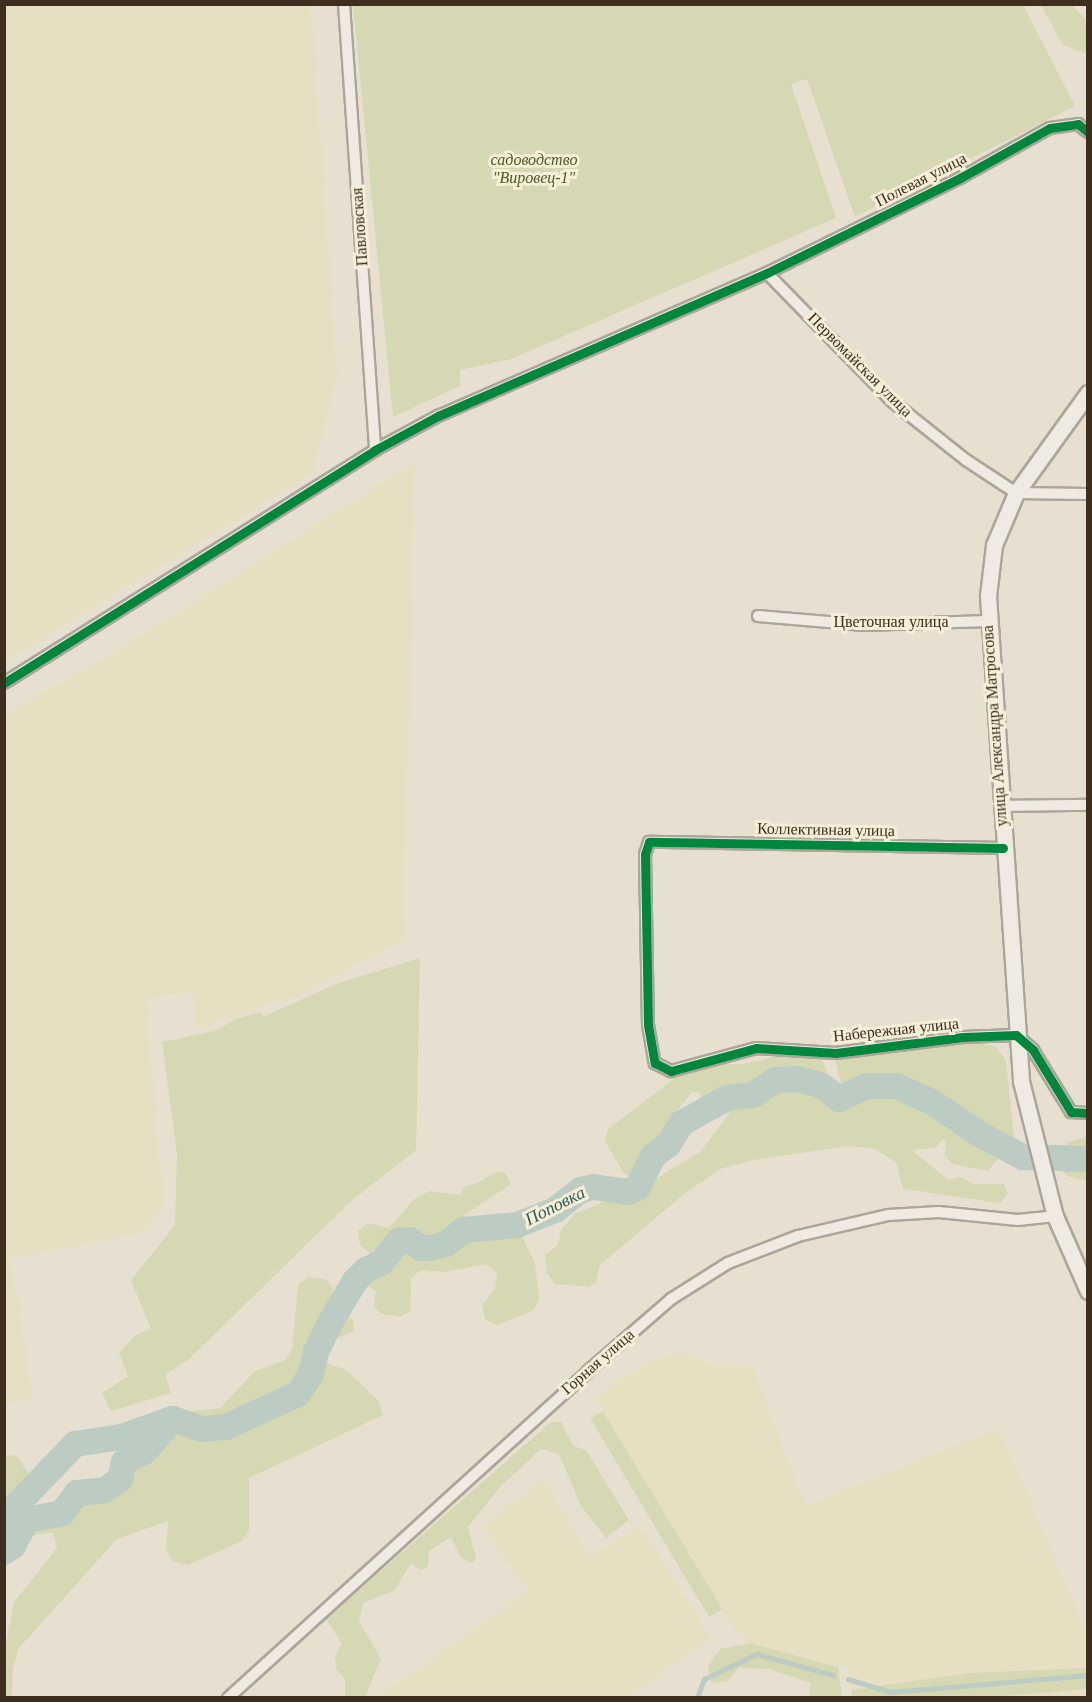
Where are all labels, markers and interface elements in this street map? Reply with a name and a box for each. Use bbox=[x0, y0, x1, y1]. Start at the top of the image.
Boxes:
street label: Полевая улица bbox=[872, 149, 970, 211]
park label: садоводство "Вировец-1" bbox=[491, 150, 577, 188]
street label: Павловская bbox=[348, 187, 372, 267]
street label: Первомайская улица bbox=[804, 309, 916, 421]
street label: Цветочная улица bbox=[833, 612, 949, 632]
street label: улица Александра Матросова bbox=[978, 625, 1012, 827]
street label: Коллективная улица bbox=[757, 819, 895, 841]
street label: Набережная улица bbox=[832, 1014, 960, 1046]
water label: Поповка bbox=[521, 1182, 589, 1230]
street label: Горная улица bbox=[558, 1325, 638, 1399]

